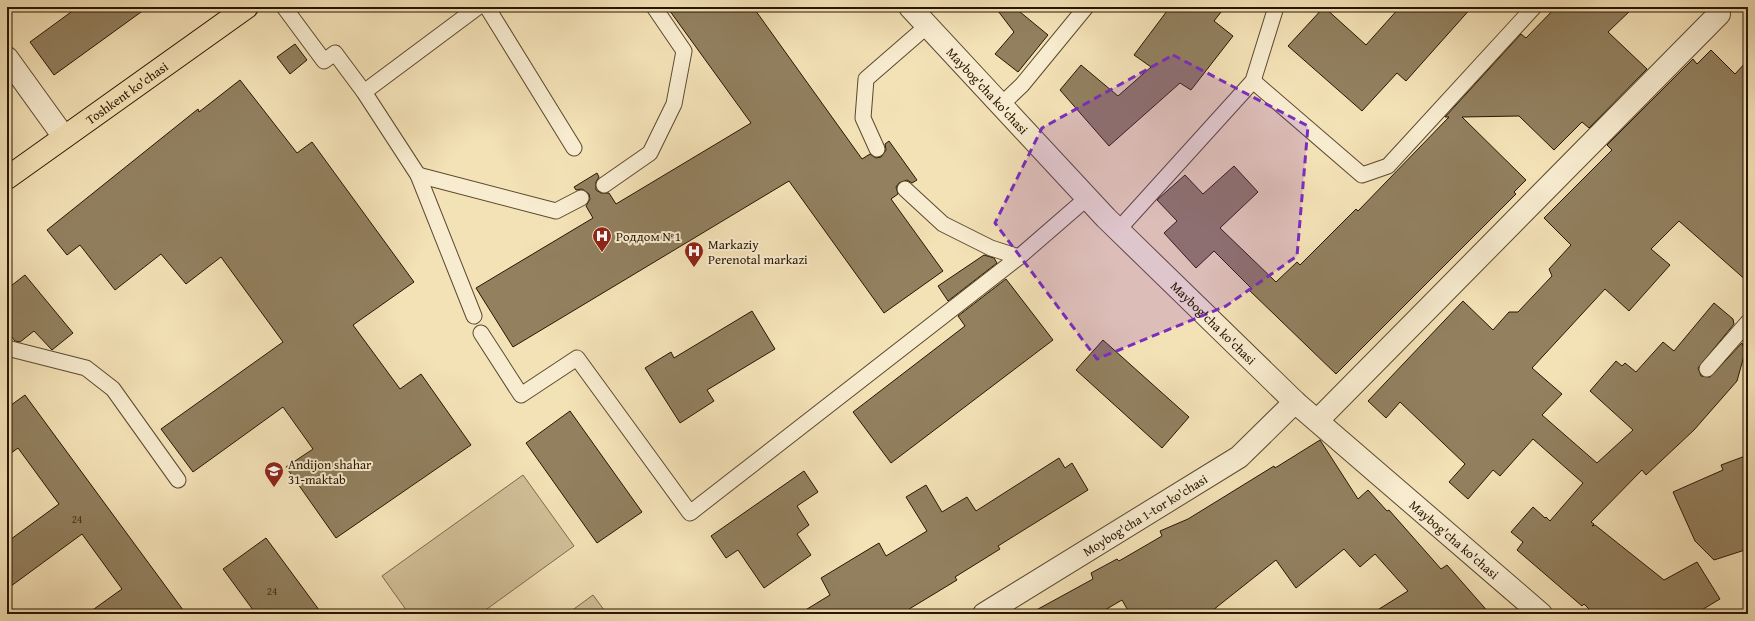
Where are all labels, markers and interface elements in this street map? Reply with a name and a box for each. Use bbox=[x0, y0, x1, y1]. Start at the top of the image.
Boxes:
street label: Maybog'cha ko'chasi bbox=[942, 43, 1033, 139]
street label: Toshkent ko'chasi bbox=[82, 57, 172, 129]
hospital icon: Роддом №1 bbox=[591, 225, 613, 253]
place label: Роддом №1 bbox=[616, 227, 681, 246]
place label: Markaziy Perenotal markazi bbox=[708, 235, 808, 269]
hospital icon: Markaziy Perenotal markazi bbox=[683, 240, 705, 268]
street label: Maybog'cha ko'chasi bbox=[1166, 277, 1261, 369]
place label: Andijon shahar 31-maktab bbox=[288, 455, 372, 489]
school or university icon: Andijon shahar 31-maktab bbox=[263, 460, 285, 488]
street label: Moybog'cha 1-tor ko'chasi bbox=[1079, 469, 1211, 561]
street label: Maybog'cha ko'chasi bbox=[1405, 495, 1503, 583]
house number: 24 bbox=[72, 511, 82, 527]
house number: 24 bbox=[267, 583, 277, 599]

